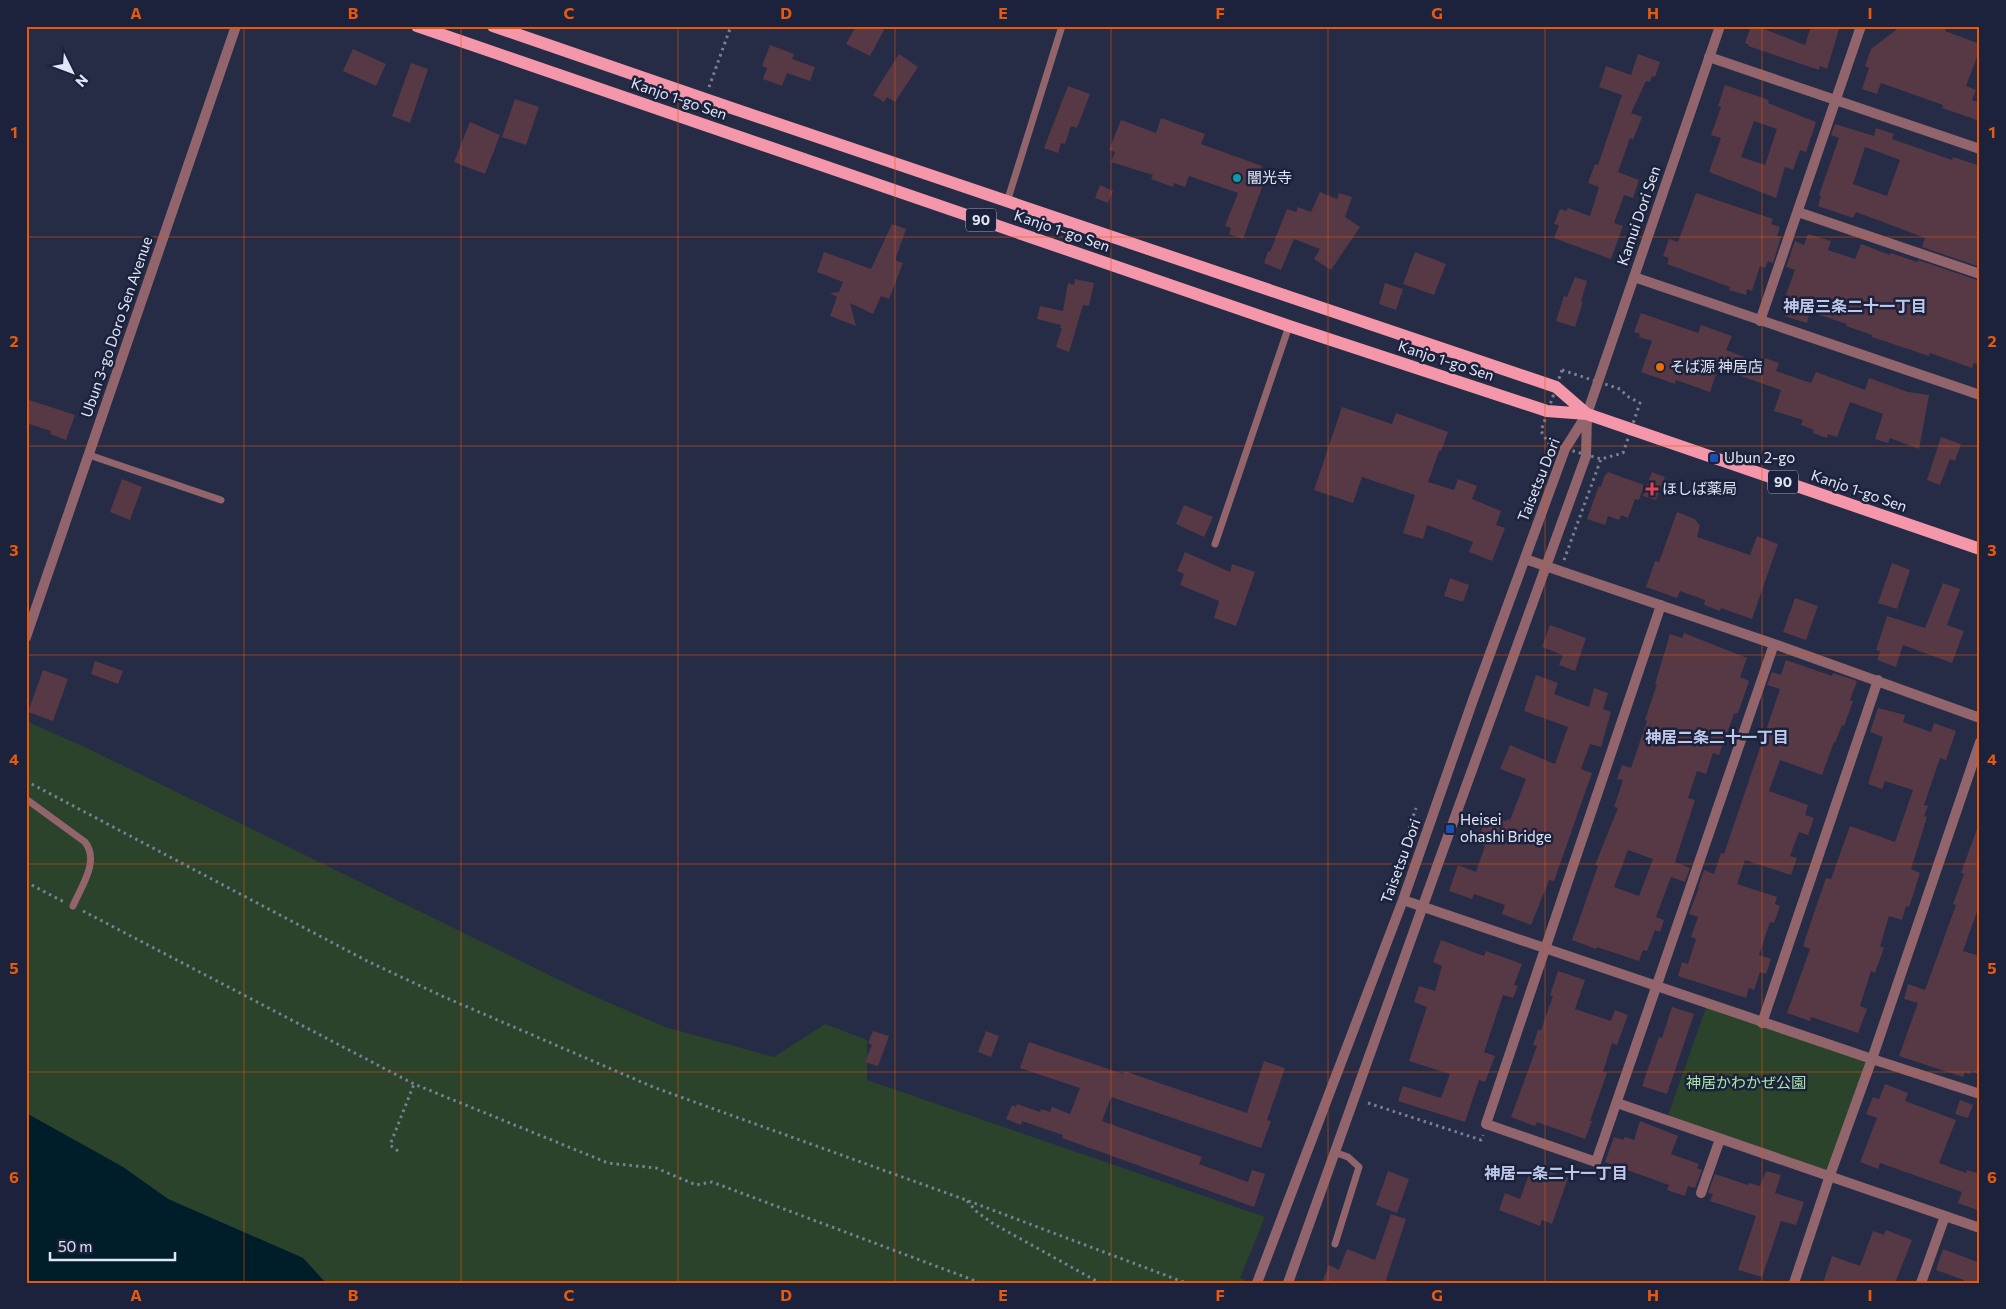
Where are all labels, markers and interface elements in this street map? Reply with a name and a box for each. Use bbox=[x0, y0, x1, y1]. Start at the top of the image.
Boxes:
text: A bbox=[130, 3, 142, 22]
text: B bbox=[348, 3, 359, 22]
text: C bbox=[564, 3, 575, 22]
text: D bbox=[780, 3, 792, 22]
text: E bbox=[998, 3, 1008, 22]
text: F bbox=[1215, 3, 1225, 22]
text: G bbox=[1431, 3, 1443, 22]
text: H bbox=[1647, 3, 1659, 22]
text: I bbox=[1867, 3, 1873, 22]
north arrow bbox=[48, 48, 98, 98]
text: N bbox=[72, 71, 92, 91]
street label: Kanjo 1-go Sen bbox=[629, 73, 730, 123]
text: 1 bbox=[10, 122, 18, 141]
text: 1 bbox=[1988, 122, 1996, 141]
street label: Kamui Dori Sen bbox=[1613, 164, 1664, 268]
place label: 闇光寺 bbox=[1247, 168, 1292, 186]
marker: 闇光寺 bbox=[1231, 172, 1243, 184]
street label: Kanjo 1-go Sen bbox=[1012, 205, 1113, 255]
road number: 90 bbox=[966, 208, 996, 232]
street label: Ubun 3-go Doro Sen Avenue bbox=[77, 234, 156, 420]
district label: 神居三条二十一丁目 bbox=[1783, 296, 1927, 315]
text: 2 bbox=[9, 331, 19, 350]
text: 2 bbox=[1987, 331, 1997, 350]
street label: Kanjo 1-go Sen bbox=[1396, 336, 1497, 384]
place label: そば源 神居店 bbox=[1670, 357, 1763, 375]
marker: そば源 神居店 bbox=[1654, 361, 1666, 373]
street label: Taisetsu Dori bbox=[1513, 435, 1563, 524]
place label: Ubun 2-go bbox=[1724, 448, 1795, 466]
marker: Ubun 2-go bbox=[1708, 452, 1720, 464]
street label: Kanjo 1-go Sen bbox=[1809, 465, 1910, 515]
road number: 90 bbox=[1768, 471, 1798, 494]
place label: ほしば薬局 bbox=[1662, 479, 1737, 497]
marker: ほしば薬局 bbox=[1646, 483, 1658, 495]
text: 3 bbox=[9, 540, 19, 559]
text: 3 bbox=[1987, 540, 1997, 559]
district label: 神居二条二十一丁目 bbox=[1645, 727, 1789, 746]
text: 4 bbox=[9, 749, 19, 768]
text: 4 bbox=[1987, 749, 1997, 768]
place label: Heisei ohashi Bridge bbox=[1460, 810, 1552, 845]
street label: Taisetsu Dori bbox=[1376, 816, 1424, 905]
marker: Heisei ohashi Bridge bbox=[1444, 823, 1456, 835]
text: 5 bbox=[9, 958, 19, 977]
text: 5 bbox=[1987, 958, 1997, 977]
park label: 神居かわかぜ公園 bbox=[1686, 1073, 1806, 1091]
district label: 神居一条二十一丁目 bbox=[1484, 1163, 1628, 1182]
text: 6 bbox=[9, 1167, 19, 1186]
text: 6 bbox=[1987, 1167, 1997, 1186]
scale bar bbox=[50, 1229, 175, 1261]
text: 50 m bbox=[58, 1237, 92, 1255]
text: A bbox=[130, 1285, 142, 1304]
text: B bbox=[348, 1285, 359, 1304]
text: C bbox=[564, 1285, 575, 1304]
text: D bbox=[780, 1285, 792, 1304]
text: E bbox=[998, 1285, 1008, 1304]
text: F bbox=[1215, 1285, 1225, 1304]
text: G bbox=[1431, 1285, 1443, 1304]
text: H bbox=[1647, 1285, 1659, 1304]
text: I bbox=[1867, 1285, 1873, 1304]

